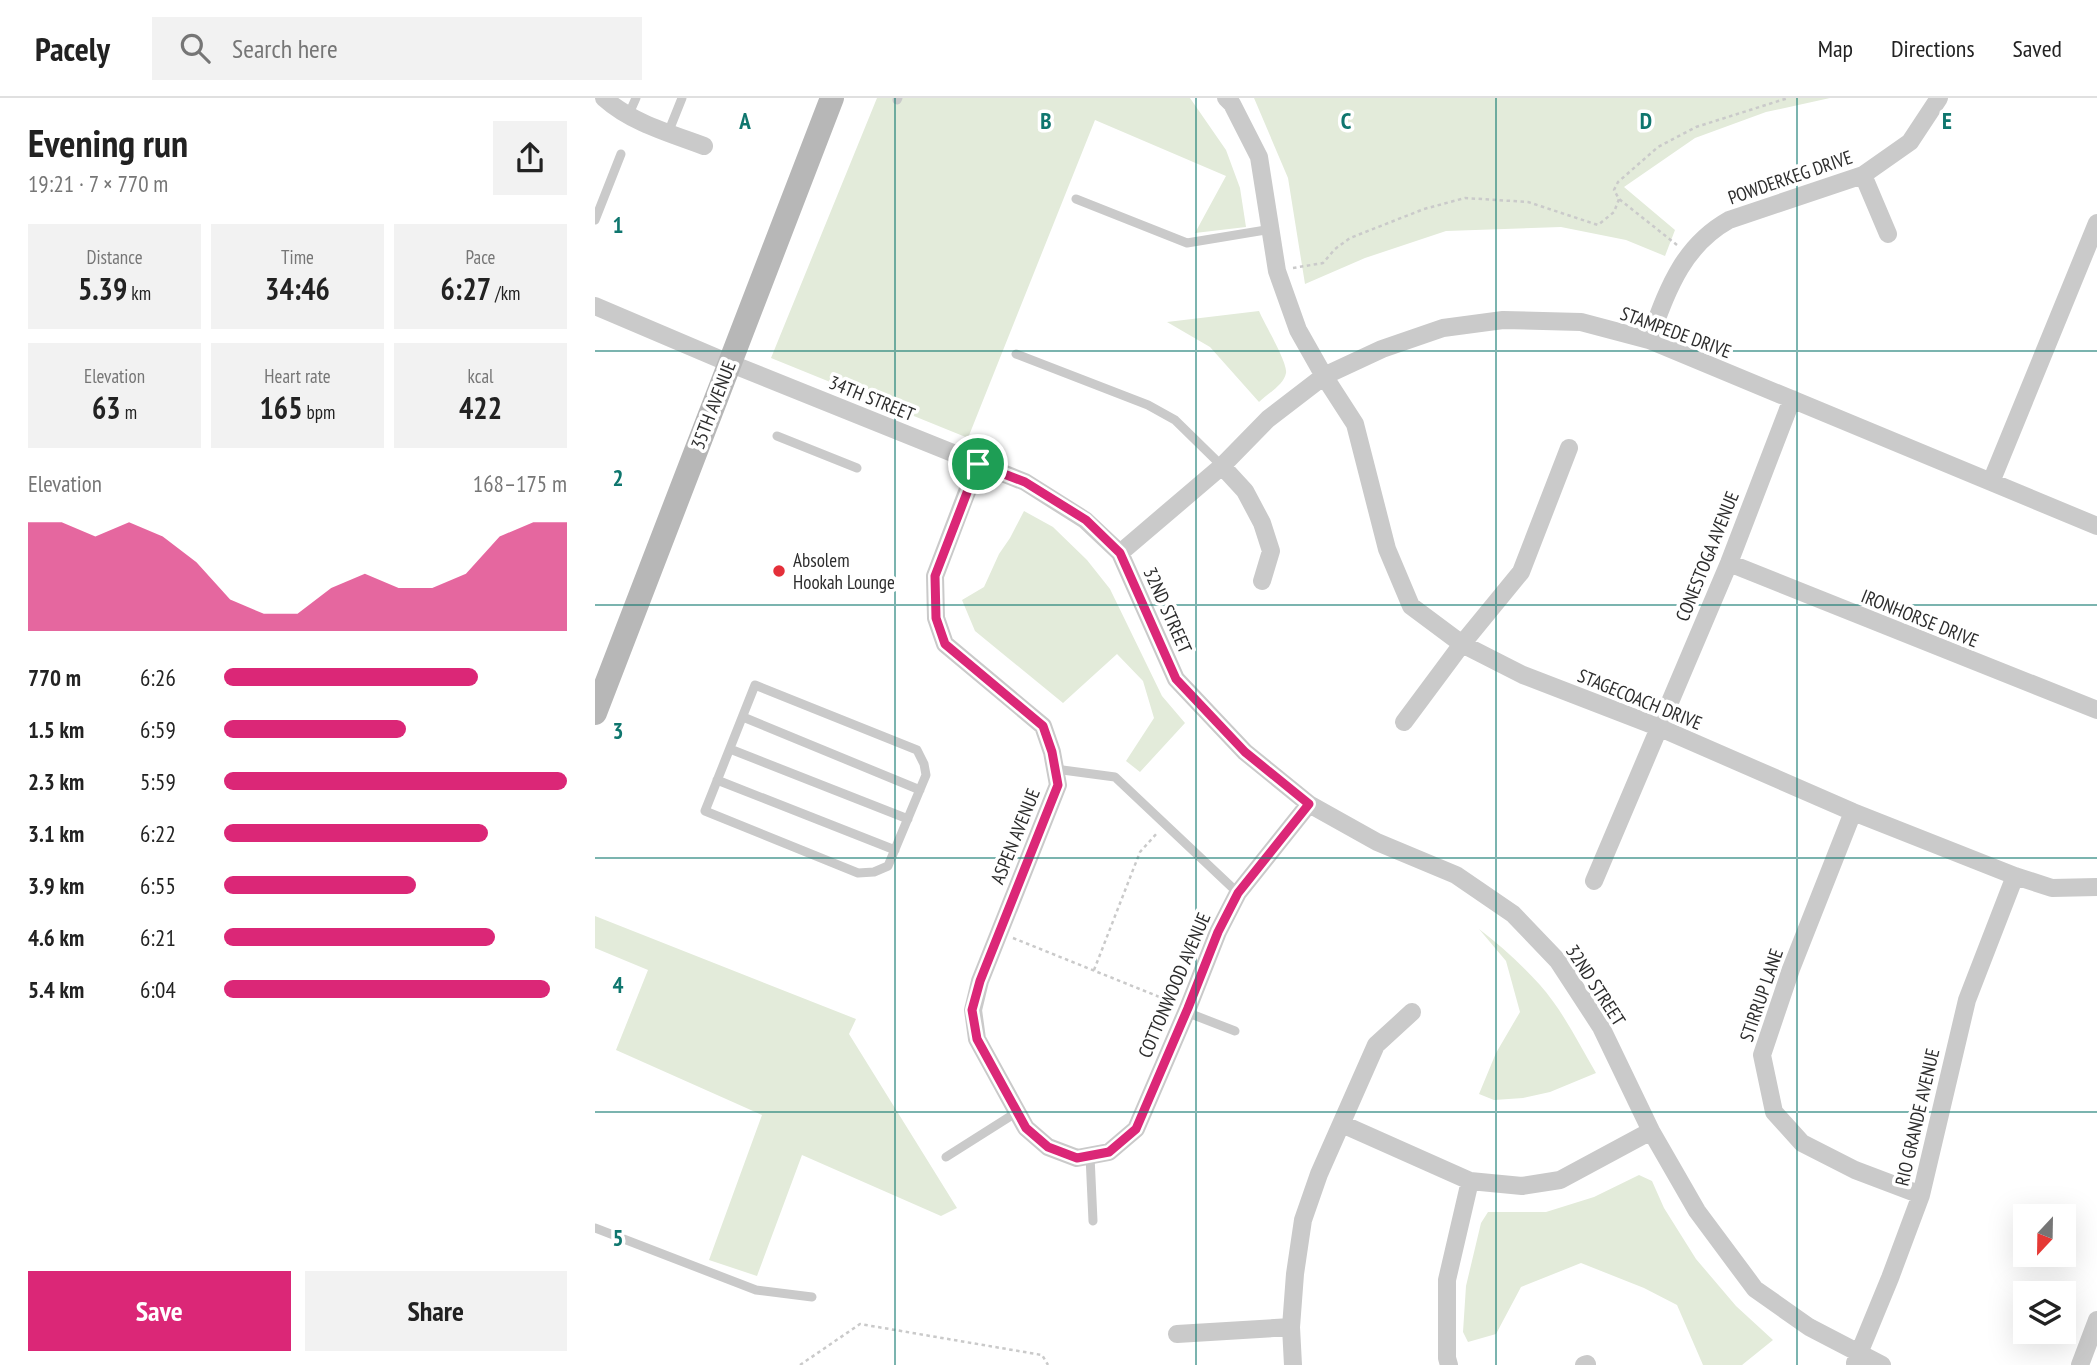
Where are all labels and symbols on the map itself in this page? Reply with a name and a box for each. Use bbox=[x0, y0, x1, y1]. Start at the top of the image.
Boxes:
text: A bbox=[738, 106, 751, 135]
text: B bbox=[1040, 106, 1052, 135]
text: C bbox=[1341, 106, 1352, 135]
text: D bbox=[1640, 106, 1652, 135]
text: E bbox=[1942, 106, 1952, 135]
street label: POWDERKEG DRIVE bbox=[1725, 145, 1855, 209]
text: 1 bbox=[613, 210, 624, 239]
street label: STAMPEDE DRIVE bbox=[1617, 301, 1735, 363]
street label: 35TH AVENUE bbox=[685, 357, 741, 453]
street label: 34TH STREET bbox=[826, 370, 919, 426]
pin bbox=[948, 434, 1008, 494]
text: 2 bbox=[613, 463, 624, 492]
street label: CONESTOGA AVENUE bbox=[1670, 487, 1744, 625]
place label: Absolem Hookah Lounge bbox=[793, 548, 895, 594]
marker: Absolem Hookah Lounge bbox=[771, 563, 787, 579]
street label: 32ND STREET bbox=[1138, 563, 1198, 657]
street label: IRONHORSE DRIVE bbox=[1858, 584, 1982, 652]
street label: STAGECOACH DRIVE bbox=[1574, 663, 1706, 735]
text: 3 bbox=[613, 716, 624, 745]
street label: ASPEN AVENUE bbox=[985, 785, 1045, 887]
street label: COTTONWOOD AVENUE bbox=[1133, 909, 1215, 1061]
street label: 32ND STREET bbox=[1561, 940, 1631, 1030]
street label: STIRRUP LANE bbox=[1734, 945, 1788, 1045]
text: 4 bbox=[613, 970, 624, 999]
street label: RIO GRANDE AVENUE bbox=[1890, 1046, 1944, 1188]
north arrow bbox=[2013, 1204, 2075, 1267]
text: 5 bbox=[613, 1223, 624, 1252]

